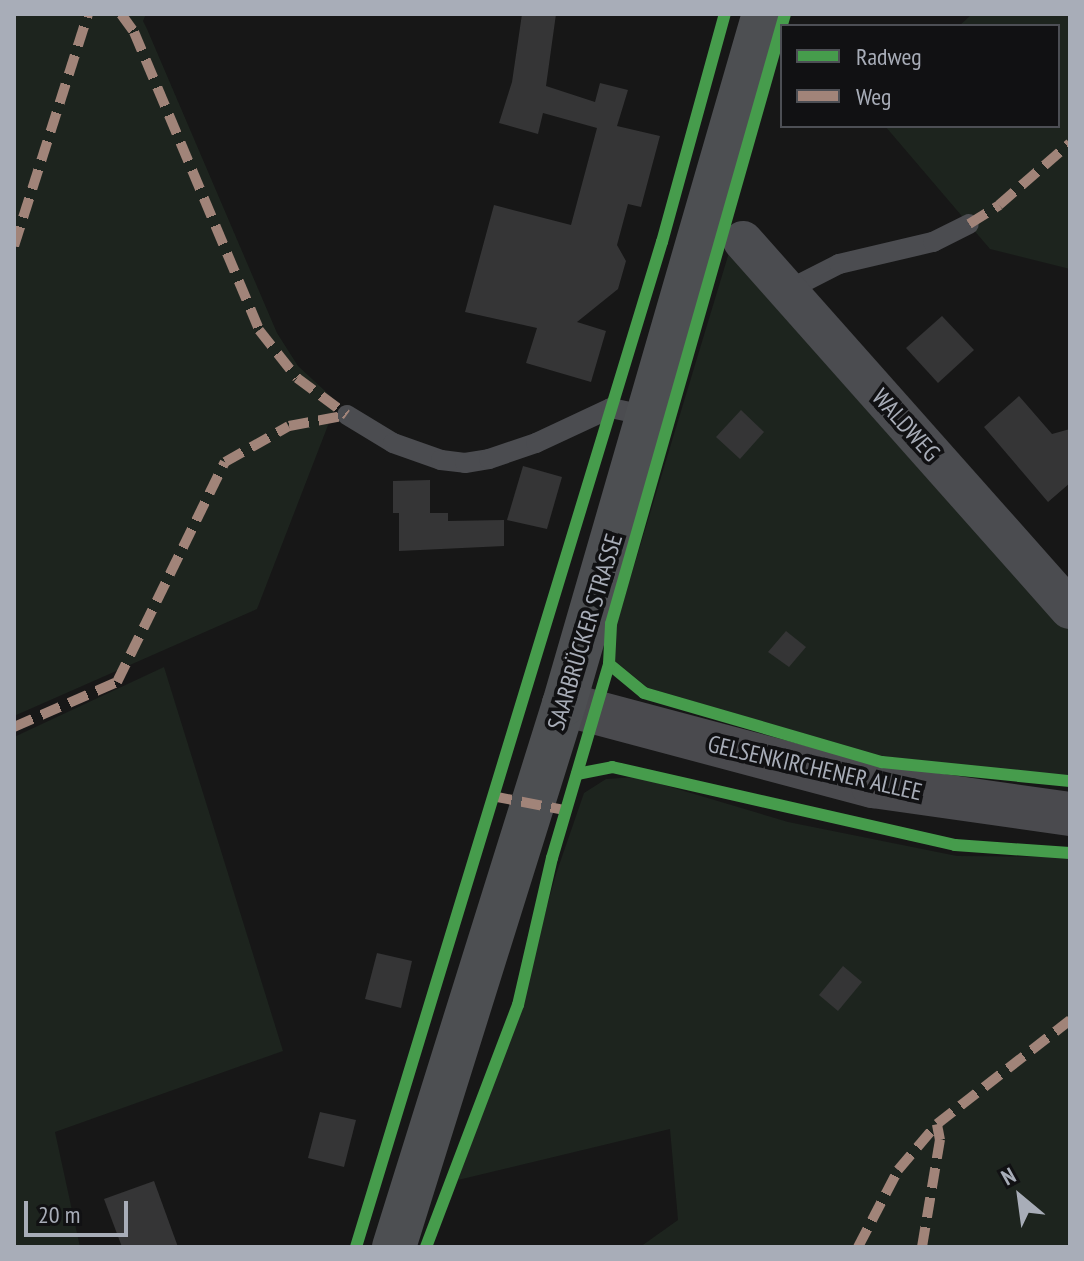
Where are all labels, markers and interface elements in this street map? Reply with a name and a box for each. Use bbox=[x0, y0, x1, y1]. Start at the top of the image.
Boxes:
legend bbox=[780, 24, 1060, 128]
text: Radweg bbox=[856, 41, 922, 72]
text: Weg bbox=[856, 81, 891, 112]
street label: WALDWEG bbox=[866, 383, 946, 467]
street label: SAARBRÜCKER STRASSE bbox=[541, 530, 629, 734]
street label: GELSENKIRCHENER ALLEE bbox=[705, 729, 925, 807]
north arrow bbox=[980, 1157, 1060, 1237]
text: N bbox=[996, 1161, 1020, 1191]
scale bar bbox=[28, 1185, 132, 1235]
text: 20 m bbox=[38, 1199, 80, 1230]

